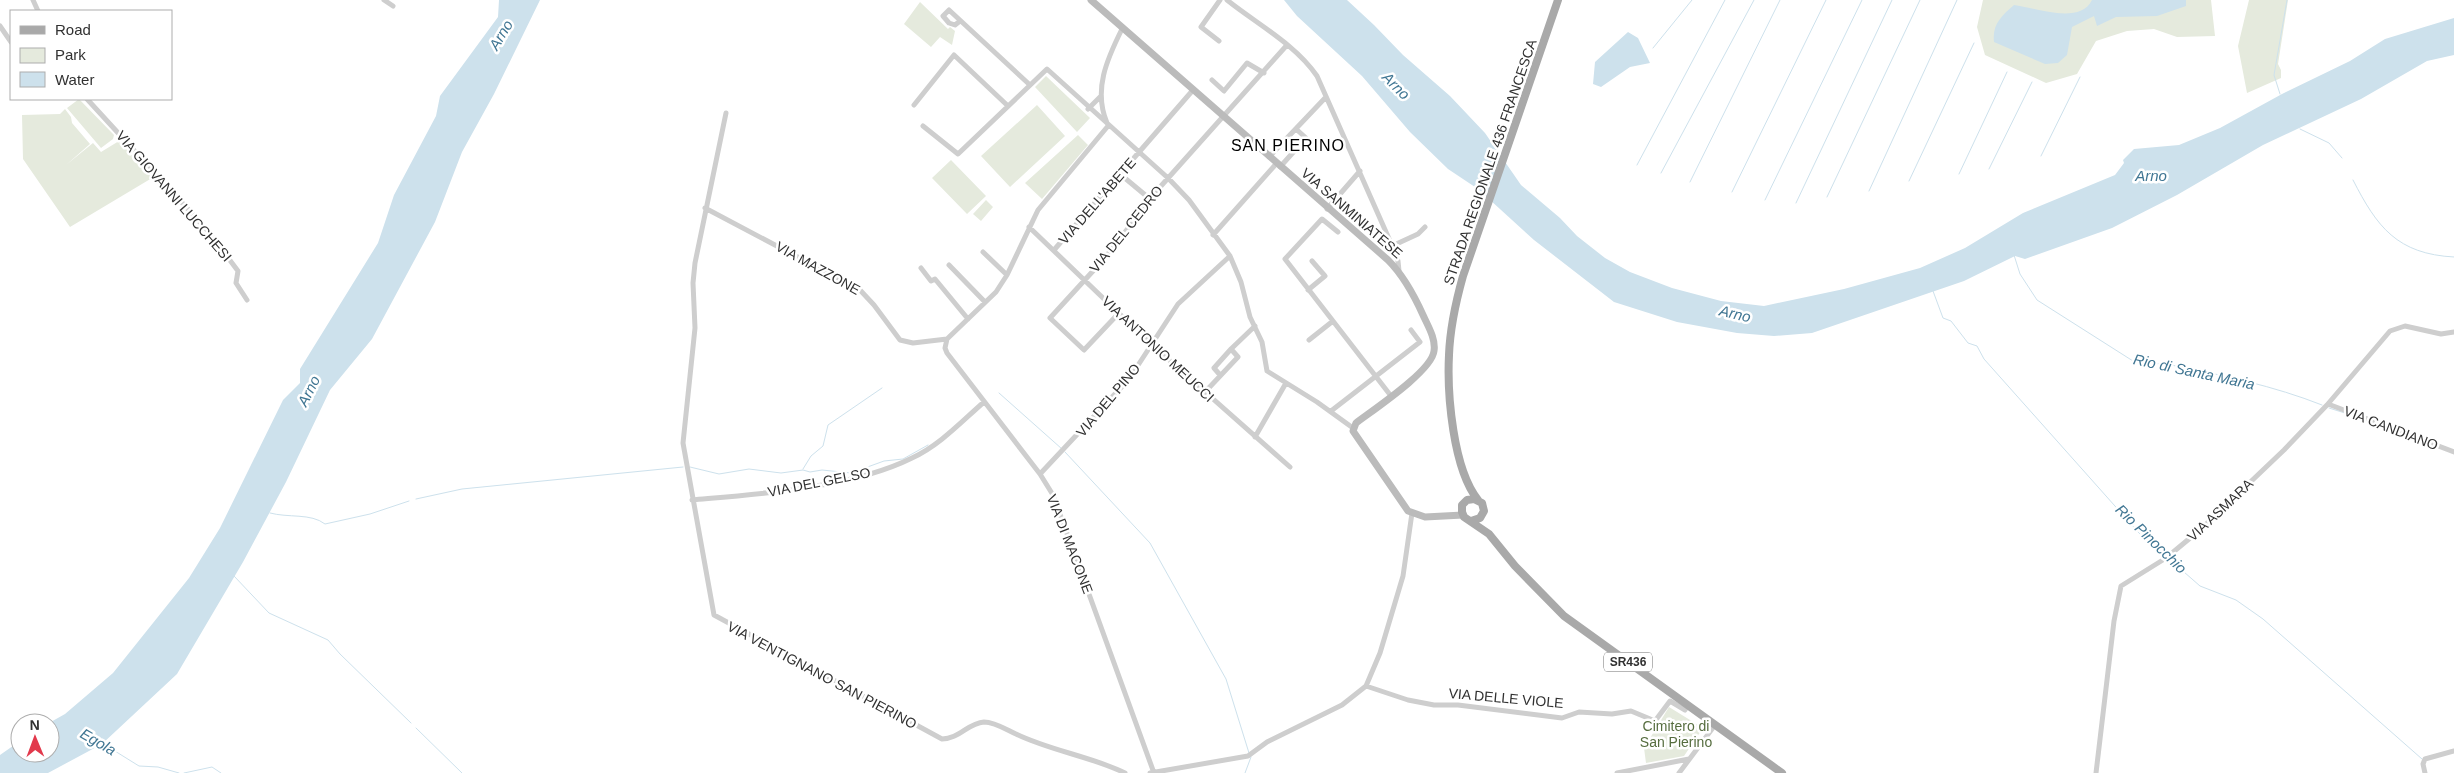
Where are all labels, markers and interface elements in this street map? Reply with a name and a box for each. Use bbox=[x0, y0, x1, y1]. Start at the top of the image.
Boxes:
legend bbox=[10, 10, 172, 100]
water label: Arno bbox=[485, 17, 516, 54]
text: Road bbox=[55, 21, 91, 38]
street label: STRADA REGIONALE 436 FRANCESCA bbox=[1440, 36, 1540, 287]
text: Park bbox=[55, 46, 86, 63]
water label: Arno bbox=[1378, 68, 1414, 103]
text: Water bbox=[55, 71, 94, 88]
street label: VIA GIOVANNI LUCCHESI bbox=[113, 127, 235, 265]
district label: SAN PIERINO bbox=[1231, 137, 1345, 154]
street label: VIA DELL'ABETE bbox=[1055, 155, 1139, 247]
street label: VIA SANMINIATESE bbox=[1298, 165, 1406, 261]
water label: Arno bbox=[2134, 167, 2167, 184]
street label: VIA DEL CEDRO bbox=[1086, 182, 1166, 276]
street label: VIA MAZZONE bbox=[773, 238, 863, 298]
street label: VIA ANTONIO MEUCCI bbox=[1099, 293, 1217, 405]
water label: Arno bbox=[1717, 301, 1752, 325]
water label: Rio di Santa Maria bbox=[2132, 350, 2256, 393]
street label: VIA DEL PINO bbox=[1073, 360, 1143, 440]
water label: Arno bbox=[293, 373, 323, 410]
street label: VIA CANDIANO bbox=[2342, 403, 2440, 453]
street label: VIA DEL GELSO bbox=[766, 464, 872, 500]
street label: VIA ASMARA bbox=[2184, 475, 2257, 545]
street label: VIA DI MACONE bbox=[1044, 492, 1096, 596]
water label: Rio Pinocchio bbox=[2112, 501, 2190, 577]
street label: VIA VENTIGNANO SAN PIERINO bbox=[724, 618, 920, 732]
road number: SR436 bbox=[1604, 652, 1652, 672]
street label: VIA DELLE VIOLE bbox=[1448, 685, 1564, 711]
north arrow bbox=[10, 713, 60, 763]
text: N bbox=[30, 717, 40, 733]
park label: Cimitero di San Pierino bbox=[1640, 718, 1712, 750]
water label: Egola bbox=[77, 725, 119, 759]

